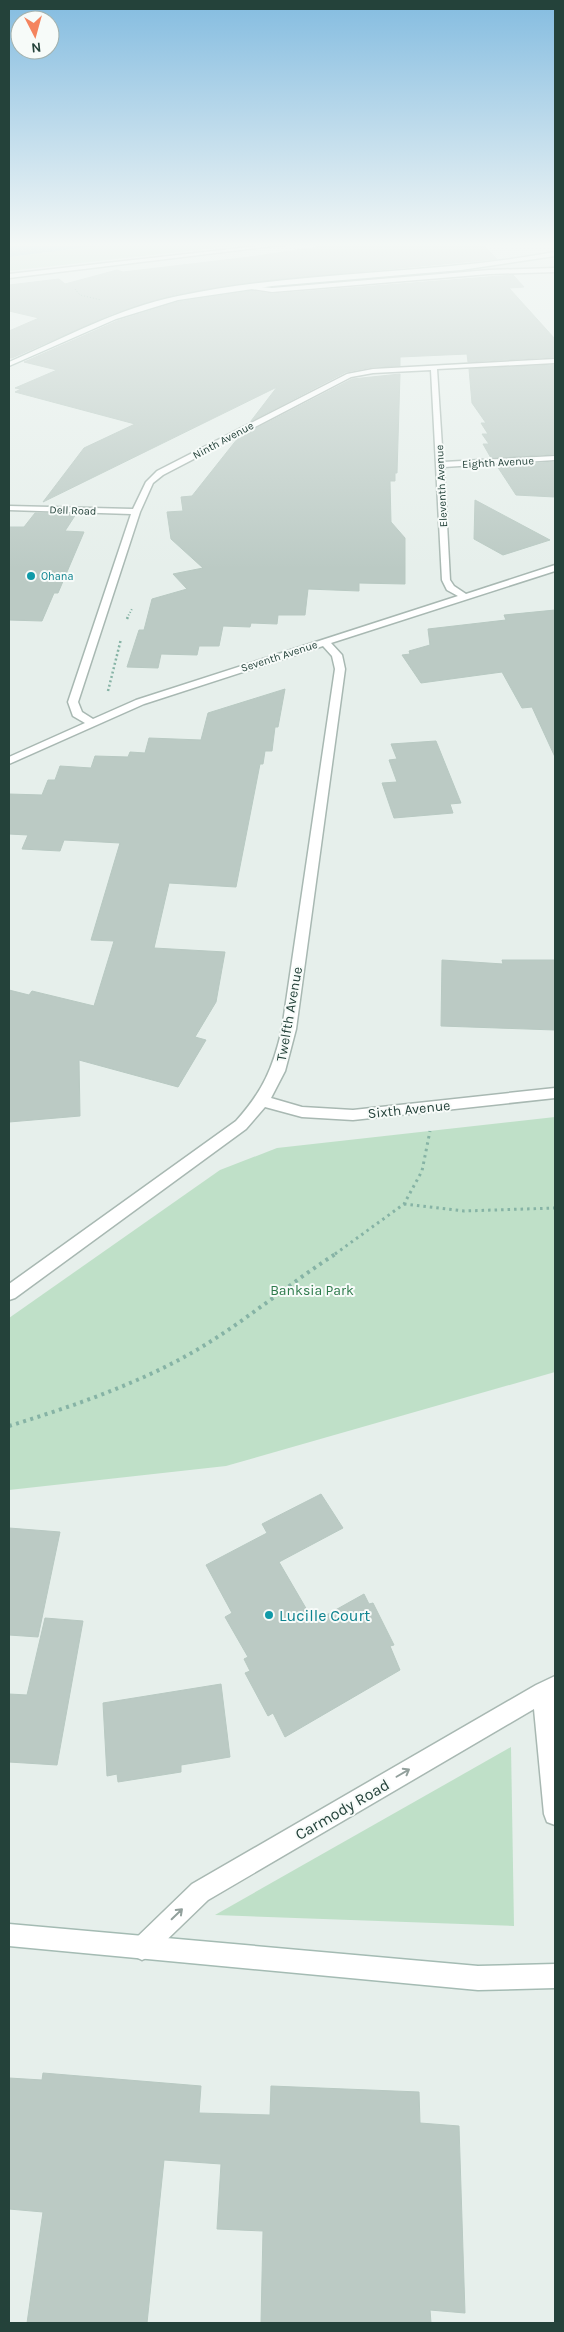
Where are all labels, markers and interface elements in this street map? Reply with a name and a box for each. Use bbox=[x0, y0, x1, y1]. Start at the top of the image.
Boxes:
north arrow bbox=[10, 10, 60, 60]
text: N bbox=[30, 38, 42, 56]
street label: Ninth Avenue bbox=[191, 419, 256, 462]
street label: Eleventh Avenue bbox=[433, 444, 450, 527]
street label: Eighth Avenue bbox=[462, 454, 535, 471]
street label: Dell Road bbox=[49, 503, 97, 518]
marker: Ohana bbox=[25, 570, 37, 582]
place label: Ohana bbox=[41, 570, 74, 583]
street label: Seventh Avenue bbox=[239, 638, 319, 675]
street label: Twelfth Avenue bbox=[273, 965, 306, 1063]
street label: Sixth Avenue bbox=[367, 1097, 451, 1122]
park label: Banksia Park bbox=[270, 1282, 354, 1299]
place label: Lucille Court bbox=[279, 1606, 370, 1625]
marker: Lucille Court bbox=[263, 1609, 275, 1621]
one-way arrow bbox=[396, 1768, 410, 1778]
street label: Carmody Road bbox=[292, 1775, 393, 1844]
one-way arrow bbox=[170, 1908, 183, 1920]

